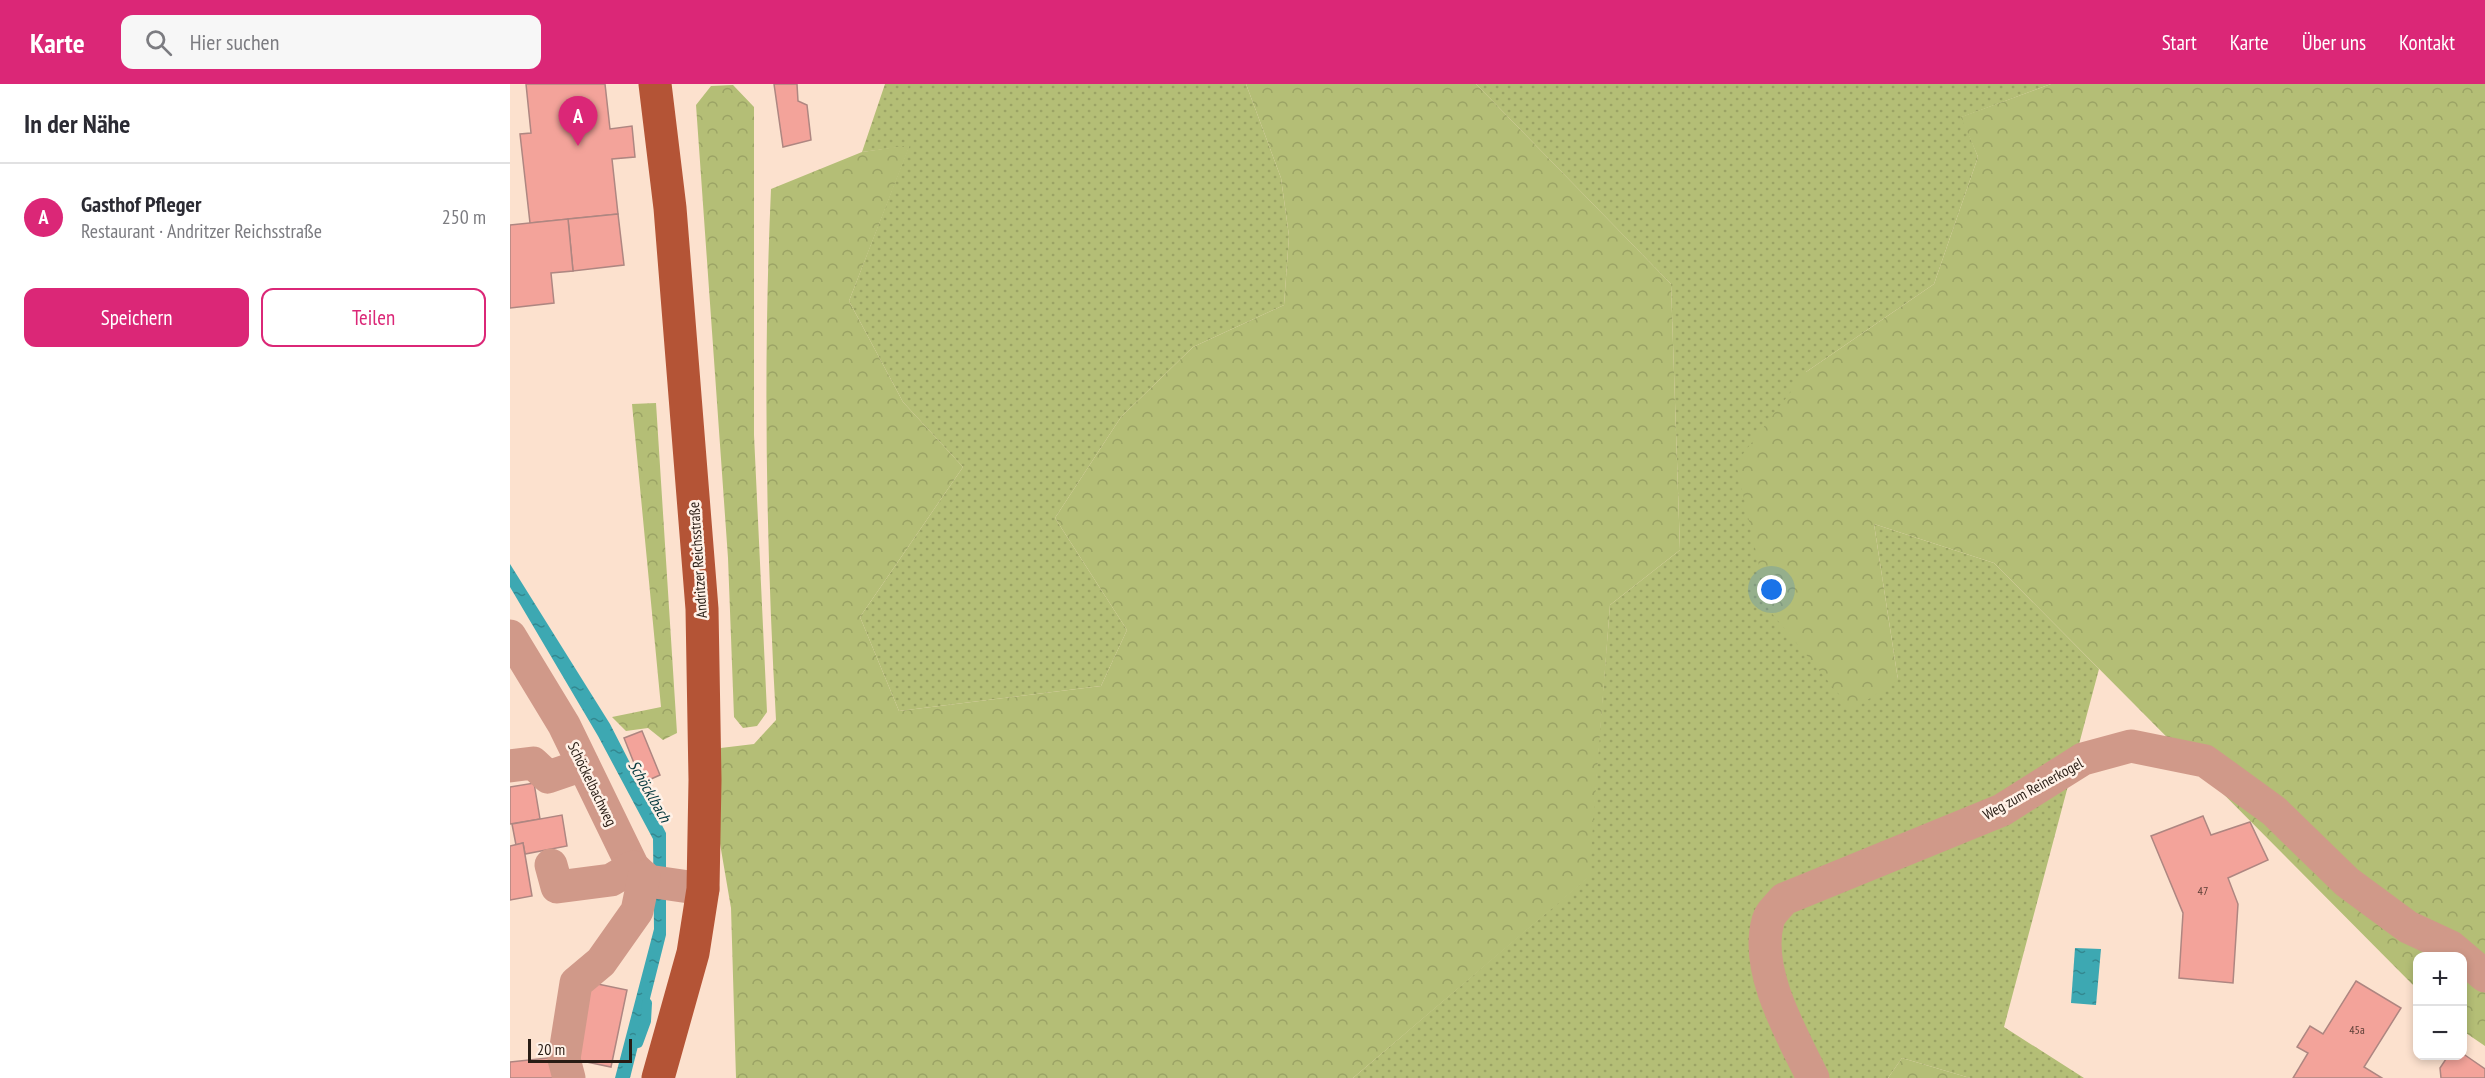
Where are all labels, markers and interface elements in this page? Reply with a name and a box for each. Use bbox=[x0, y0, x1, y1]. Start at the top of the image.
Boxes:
search box bbox=[121, 15, 541, 69]
text: Karte bbox=[30, 24, 85, 61]
icon: search bbox=[142, 26, 175, 59]
text: Hier suchen bbox=[190, 28, 279, 56]
text: Start bbox=[2162, 29, 2197, 56]
text: Karte bbox=[2230, 29, 2269, 56]
text: Über uns bbox=[2302, 29, 2366, 56]
text: Kontakt bbox=[2399, 29, 2455, 56]
pin: A bbox=[558, 97, 598, 146]
text: In der Nähe bbox=[24, 107, 130, 140]
text: Gasthof Pfleger bbox=[81, 190, 201, 218]
text: A bbox=[38, 204, 49, 230]
text: 250 m bbox=[442, 204, 486, 230]
text: Restaurant · Andritzer Reichsstraße bbox=[81, 218, 322, 244]
button: Speichern bbox=[24, 288, 249, 347]
button: Teilen bbox=[261, 288, 486, 347]
street label: Andritzer Reichsstraße bbox=[684, 501, 711, 619]
your location bbox=[1757, 575, 1786, 604]
street label: Schöckelbachweg bbox=[564, 739, 621, 829]
street label: Weg zum Reinerkogel bbox=[1979, 753, 2087, 824]
water label: Schöcklbach bbox=[624, 756, 676, 826]
house number: 47 bbox=[2198, 883, 2208, 898]
map controls bbox=[2413, 952, 2467, 1060]
button: + bbox=[2413, 952, 2467, 1006]
button: − bbox=[2413, 1006, 2467, 1060]
house number: 45a bbox=[2349, 1022, 2365, 1037]
scale bar bbox=[528, 1036, 632, 1064]
text: 20 m bbox=[537, 1039, 565, 1059]

